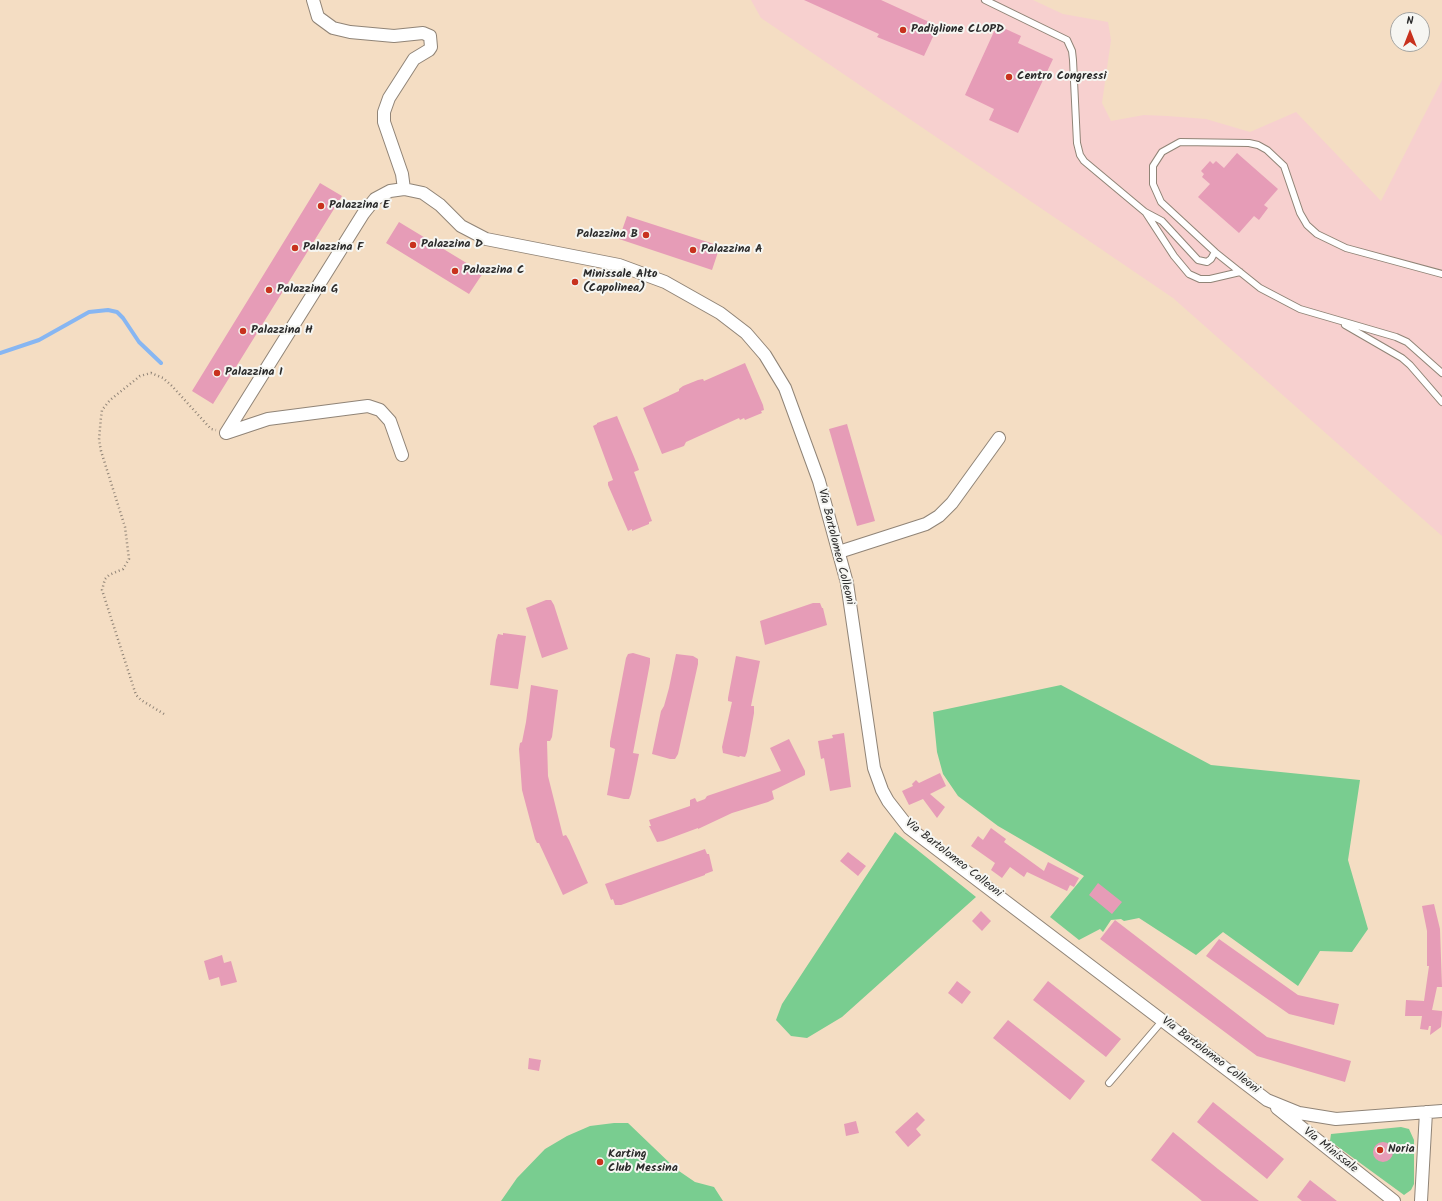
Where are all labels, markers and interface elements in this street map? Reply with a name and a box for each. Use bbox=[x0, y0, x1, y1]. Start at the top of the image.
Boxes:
north arrow bbox=[1390, 12, 1430, 52]
text: N bbox=[1407, 12, 1413, 30]
place label: Padiglione CLOPD bbox=[911, 23, 1004, 37]
marker: Padiglione CLOPD bbox=[898, 25, 908, 35]
place label: Centro Congressi bbox=[1017, 70, 1107, 84]
marker: Centro Congressi bbox=[1004, 72, 1014, 82]
place label: Palazzina E bbox=[329, 199, 390, 213]
marker: Palazzina E bbox=[316, 201, 326, 211]
place label: Palazzina B bbox=[576, 228, 638, 242]
marker: Palazzina B bbox=[641, 230, 651, 240]
place label: Palazzina D bbox=[421, 238, 483, 252]
marker: Palazzina D bbox=[408, 240, 418, 250]
place label: Palazzina F bbox=[303, 241, 364, 255]
marker: Palazzina F bbox=[290, 243, 300, 253]
place label: Palazzina A bbox=[701, 243, 763, 257]
marker: Palazzina A bbox=[688, 245, 698, 255]
place label: Palazzina C bbox=[463, 264, 524, 278]
marker: Palazzina C bbox=[450, 266, 460, 276]
place label: Minissale Alto (Capolinea) bbox=[583, 268, 658, 296]
marker: Minissale Alto (Capolinea) bbox=[570, 277, 580, 287]
place label: Palazzina G bbox=[277, 283, 338, 297]
marker: Palazzina G bbox=[264, 285, 274, 295]
place label: Palazzina H bbox=[251, 324, 313, 338]
marker: Palazzina H bbox=[238, 326, 248, 336]
place label: Palazzina I bbox=[225, 366, 283, 380]
marker: Palazzina I bbox=[212, 368, 222, 378]
street label: Via Bartolomeo Colleoni bbox=[814, 487, 856, 607]
street label: Via Bartolomeo Colleoni bbox=[902, 817, 1004, 901]
street label: Via Bartolomeo Colleoni bbox=[1158, 1014, 1262, 1098]
street label: Via Minissale bbox=[1300, 1125, 1360, 1177]
place label: Noria bbox=[1388, 1143, 1415, 1157]
marker: Noria bbox=[1375, 1145, 1385, 1155]
place label: Karting Club Messina bbox=[608, 1148, 678, 1176]
marker: Karting Club Messina bbox=[595, 1157, 605, 1167]

